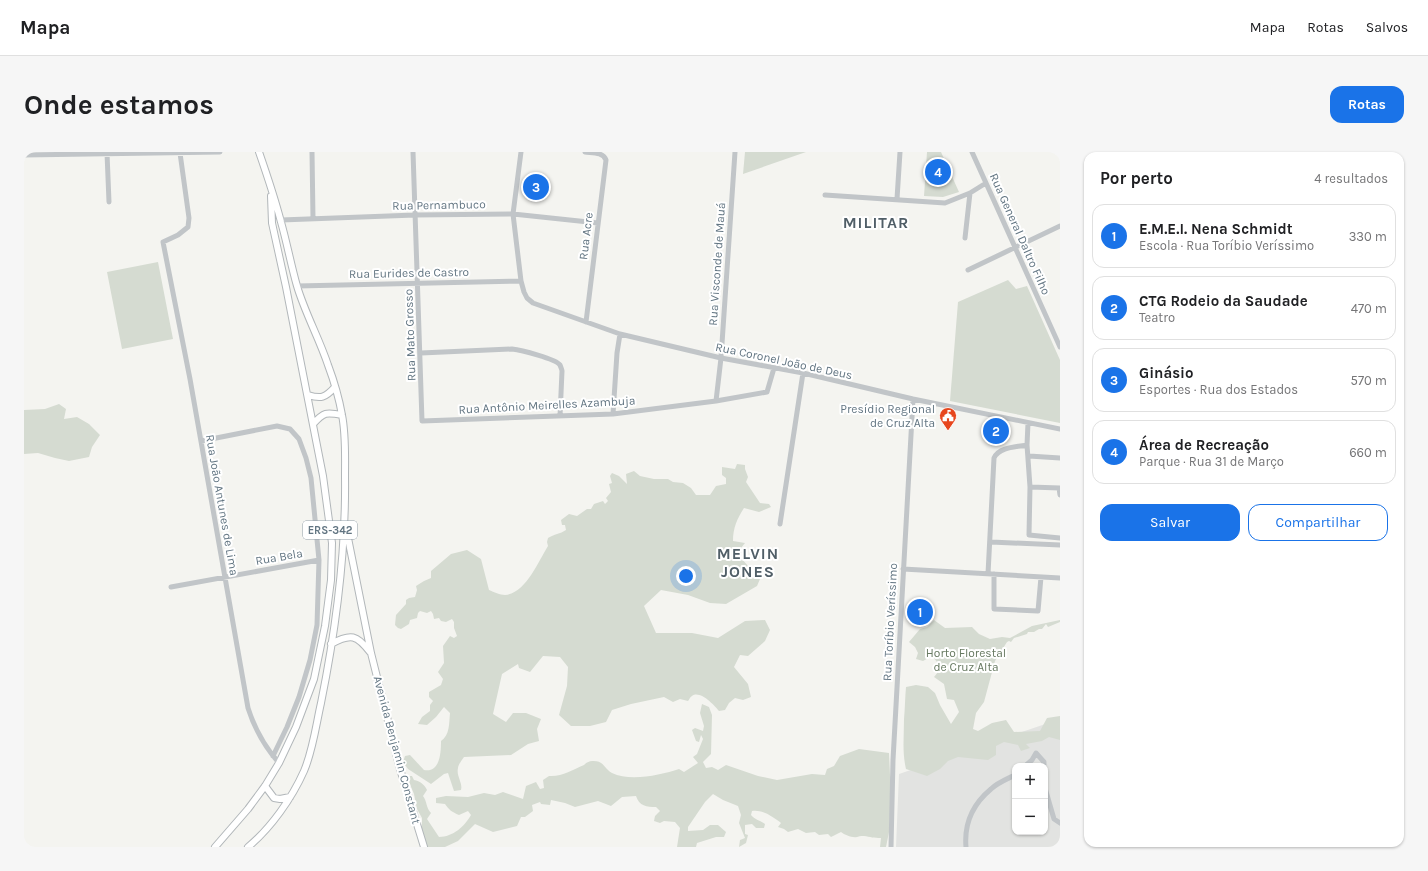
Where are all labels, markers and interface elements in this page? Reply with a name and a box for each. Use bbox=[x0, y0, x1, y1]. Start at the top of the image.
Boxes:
text: Mapa bbox=[20, 17, 70, 39]
text: Mapa bbox=[1250, 19, 1285, 36]
text: Rotas bbox=[1307, 19, 1344, 36]
text: Salvos bbox=[1366, 19, 1408, 36]
button: Rotas bbox=[1330, 86, 1404, 123]
text: Onde estamos bbox=[24, 88, 214, 121]
pin: 4 bbox=[925, 157, 951, 187]
text: Por perto bbox=[1100, 168, 1173, 188]
street label: Rua General Daltro Filho bbox=[987, 171, 1053, 297]
text: 4 resultados bbox=[1314, 171, 1388, 186]
pin: 3 bbox=[523, 172, 549, 202]
street label: Rua Pernambuco bbox=[392, 197, 486, 213]
street label: Rua Visconde de Mauá bbox=[706, 202, 728, 326]
street label: Rua Acre bbox=[576, 211, 596, 261]
district label: MILITAR bbox=[843, 213, 909, 232]
text: E.M.E.I. Nena Schmidt bbox=[1139, 220, 1293, 238]
text: 1 bbox=[1112, 229, 1116, 244]
text: 330 m bbox=[1349, 229, 1387, 244]
text: Escola · Rua Toríbio Veríssimo bbox=[1139, 238, 1314, 253]
street label: Rua Eurides de Castro bbox=[349, 265, 469, 281]
street label: Rua Mato Grosso bbox=[401, 289, 419, 381]
text: CTG Rodeio da Saudade bbox=[1139, 292, 1308, 310]
text: 2 bbox=[1110, 301, 1118, 316]
text: 470 m bbox=[1351, 301, 1387, 316]
text: Teatro bbox=[1139, 310, 1175, 325]
street label: Rua Coronel João de Deus bbox=[714, 340, 854, 382]
text: Ginásio bbox=[1139, 364, 1194, 382]
text: 3 bbox=[1110, 373, 1118, 388]
text: 570 m bbox=[1351, 373, 1387, 388]
text: Esportes · Rua dos Estados bbox=[1139, 382, 1298, 397]
street label: Rua Antônio Meirelles Azambuja bbox=[458, 393, 636, 417]
place label: Presídio Regional de Cruz Alta bbox=[840, 402, 935, 430]
public building icon: Presídio Regional de Cruz Alta bbox=[938, 406, 958, 431]
pin: 2 bbox=[983, 416, 1009, 446]
street label: Rua João Antunes de Lima bbox=[203, 433, 241, 577]
text: Área de Recreação bbox=[1139, 436, 1269, 454]
text: 4 bbox=[1110, 445, 1118, 460]
text: 660 m bbox=[1349, 445, 1387, 460]
text: Parque · Rua 31 de Março bbox=[1139, 454, 1284, 469]
button: Salvar bbox=[1100, 504, 1240, 541]
button: Compartilhar bbox=[1248, 504, 1388, 541]
road number: ERS-342 bbox=[303, 521, 357, 539]
district label: MELVIN JONES bbox=[717, 544, 779, 581]
street label: Rua Bela bbox=[254, 546, 304, 568]
street label: Rua Toríbio Veríssimo bbox=[880, 563, 900, 681]
your location bbox=[676, 566, 696, 586]
pin: 1 bbox=[907, 597, 933, 627]
park label: Horto Florestal de Cruz Alta bbox=[926, 646, 1006, 674]
street label: Avenida Benjamin Constant bbox=[370, 674, 424, 826]
map controls bbox=[1012, 763, 1048, 835]
button: + bbox=[1012, 763, 1048, 799]
button: − bbox=[1012, 799, 1048, 835]

